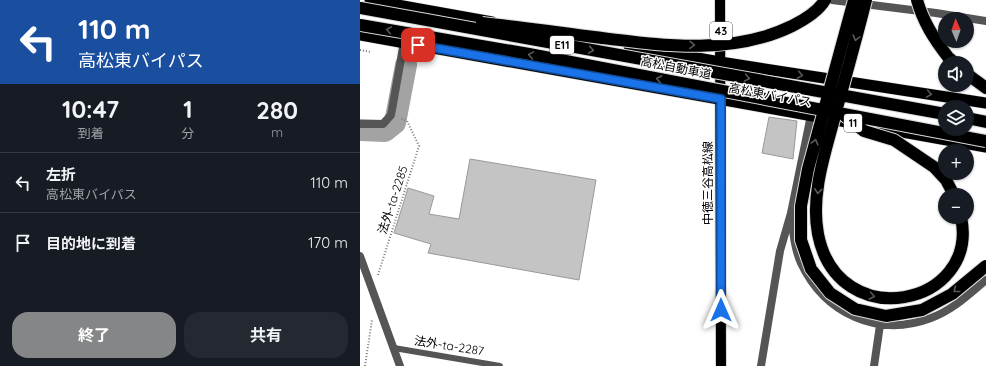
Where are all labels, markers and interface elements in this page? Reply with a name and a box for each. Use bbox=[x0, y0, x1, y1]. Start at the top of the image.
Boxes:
text: 110 m bbox=[78, 11, 151, 46]
north arrow bbox=[938, 12, 974, 48]
map controls bbox=[938, 12, 974, 224]
icon: left bbox=[12, 16, 64, 68]
road number: 43 bbox=[710, 22, 732, 40]
one-way arrow bbox=[386, 26, 392, 35]
pin bbox=[401, 28, 435, 62]
icon: arrive bbox=[407, 34, 429, 56]
one-way arrow bbox=[852, 34, 861, 41]
road number: E11 bbox=[550, 36, 574, 54]
one-way arrow bbox=[689, 41, 695, 50]
one-way arrow bbox=[588, 46, 594, 54]
text: 高松東バイパス bbox=[78, 49, 204, 72]
one-way arrow bbox=[528, 51, 534, 60]
street label: 高松自動車道 bbox=[639, 53, 713, 82]
button: sound bbox=[938, 56, 974, 92]
one-way arrow bbox=[797, 70, 803, 79]
one-way arrow bbox=[744, 73, 750, 82]
one-way arrow bbox=[656, 75, 662, 83]
street label: 高松東バイパス bbox=[728, 80, 813, 109]
one-way arrow bbox=[925, 90, 932, 98]
text: 10:47 bbox=[62, 94, 119, 124]
text: 1 bbox=[183, 94, 192, 124]
text: 280 bbox=[256, 95, 298, 125]
button: layers bbox=[938, 100, 974, 136]
road number: 11 bbox=[844, 114, 862, 132]
text: m bbox=[271, 124, 283, 140]
text: 到着 bbox=[78, 125, 104, 141]
text: 分 bbox=[181, 125, 194, 141]
one-way arrow bbox=[810, 138, 819, 145]
street label: 中徳三谷高松線 bbox=[700, 141, 715, 225]
button: + bbox=[938, 144, 974, 180]
street label: 法外-ta-2285 bbox=[374, 164, 411, 236]
text: 左折 bbox=[46, 165, 76, 184]
icon: left bbox=[12, 172, 34, 194]
text: 110 m bbox=[310, 173, 348, 192]
text: 高松東バイパス bbox=[46, 186, 137, 202]
one-way arrow bbox=[814, 188, 823, 194]
button: − bbox=[938, 188, 974, 224]
icon: arrive bbox=[12, 232, 34, 254]
text: 170 m bbox=[308, 233, 348, 252]
text: 目的地に到着 bbox=[46, 234, 136, 253]
one-way arrow bbox=[953, 286, 960, 293]
position arrow bbox=[700, 289, 742, 331]
one-way arrow bbox=[869, 291, 875, 299]
button: 終了 bbox=[12, 312, 176, 358]
button: 共有 bbox=[184, 312, 348, 358]
street label: 法外-ta-2287 bbox=[413, 333, 485, 358]

